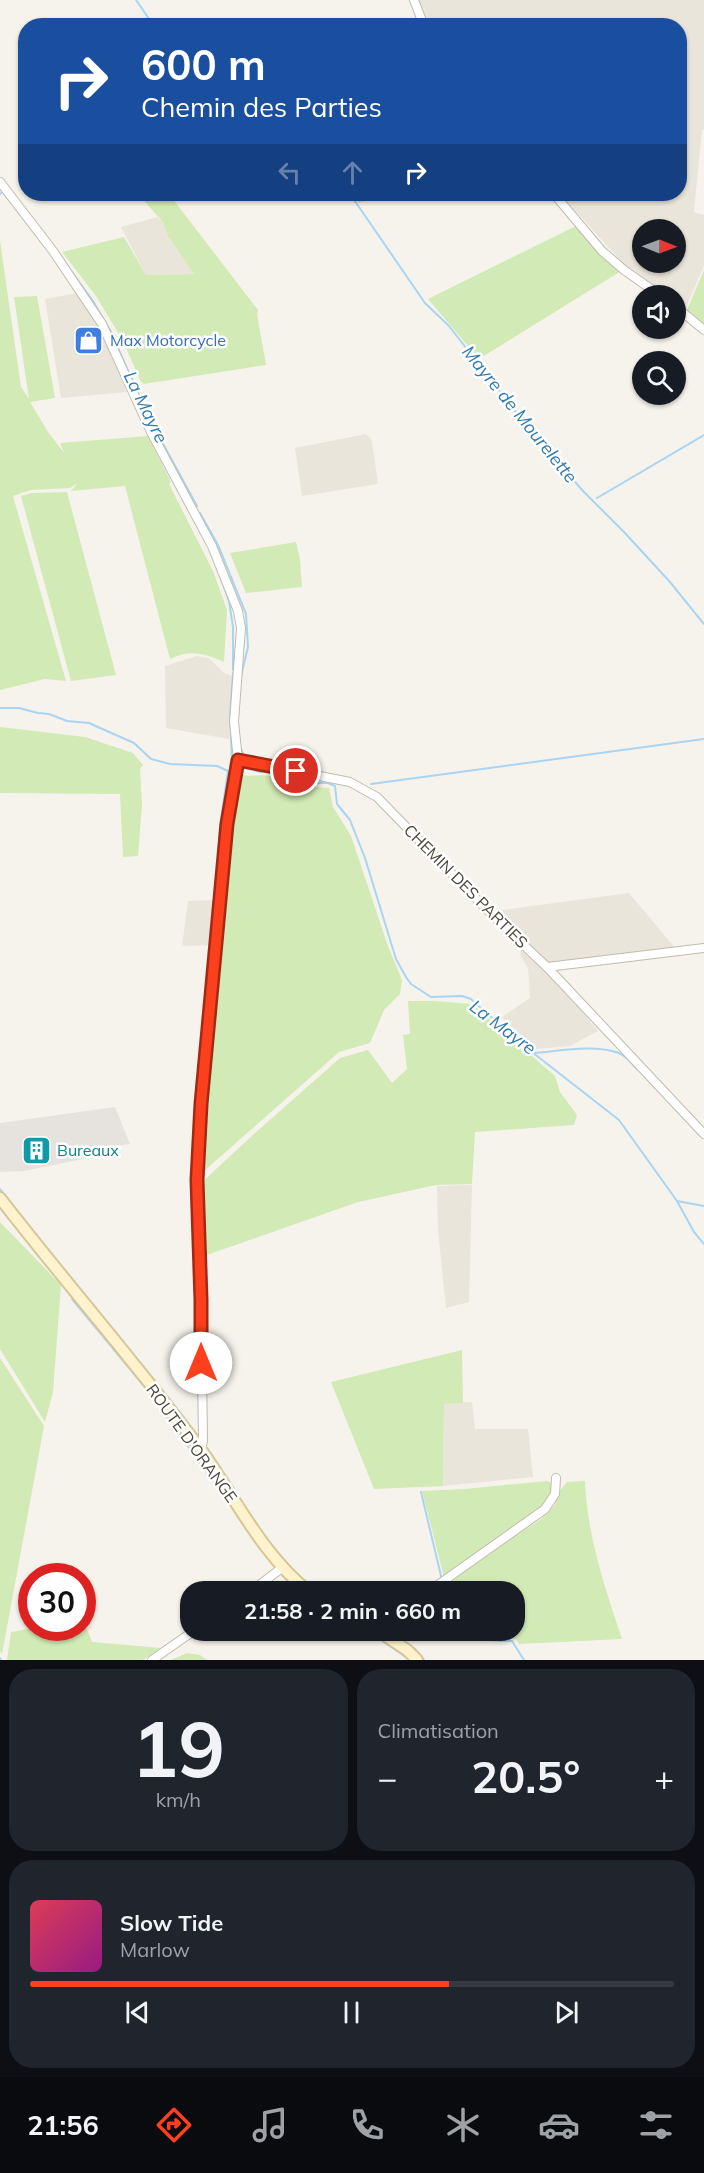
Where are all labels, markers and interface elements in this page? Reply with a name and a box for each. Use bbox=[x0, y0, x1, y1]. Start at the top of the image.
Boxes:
text: 600 m bbox=[141, 38, 266, 91]
icon: right bbox=[42, 42, 120, 120]
text: Chemin des Parties bbox=[141, 90, 382, 124]
icon: left bbox=[273, 156, 306, 189]
icon: ahead bbox=[336, 156, 369, 189]
icon: right bbox=[399, 156, 432, 189]
north arrow bbox=[632, 219, 686, 273]
map controls bbox=[632, 219, 686, 405]
button: sound bbox=[632, 285, 686, 339]
shop icon: Max Motorcycle bbox=[73, 324, 105, 356]
place label: Max Motorcycle bbox=[110, 330, 226, 350]
water label: Mayre de Mourelette bbox=[457, 341, 583, 488]
button: search bbox=[632, 351, 686, 405]
water label: La Mayre bbox=[119, 367, 173, 447]
pin bbox=[270, 745, 321, 796]
icon: arrive bbox=[279, 754, 312, 787]
street label: CHEMIN DES PARTIES bbox=[400, 820, 532, 952]
water label: La Mayre bbox=[465, 995, 541, 1060]
building icon: Bureaux bbox=[20, 1134, 52, 1166]
place label: Bureaux bbox=[57, 1140, 119, 1160]
position arrow bbox=[169, 1331, 233, 1395]
street label: ROUTE D'ORANGE bbox=[142, 1380, 242, 1506]
speed limit sign: 30 bbox=[18, 1563, 96, 1641]
text: 21:58 · 2 min · 660 m bbox=[244, 1597, 461, 1625]
text: 19 bbox=[131, 1699, 225, 1797]
text: Climatisation bbox=[378, 1718, 499, 1743]
text: 20.5° bbox=[471, 1748, 580, 1804]
text: − bbox=[378, 1757, 397, 1798]
text: + bbox=[654, 1757, 674, 1798]
text: km/h bbox=[156, 1787, 201, 1812]
text: Slow Tide bbox=[120, 1909, 223, 1937]
text: Marlow bbox=[120, 1937, 190, 1962]
icon: previous bbox=[121, 1996, 154, 2029]
icon: pause bbox=[335, 1996, 368, 2029]
icon: next bbox=[550, 1996, 583, 2029]
icon: directions bbox=[153, 2104, 195, 2146]
icon: music bbox=[249, 2104, 291, 2146]
icon: phone bbox=[346, 2104, 388, 2146]
icon: climate bbox=[442, 2104, 484, 2146]
icon: car bbox=[538, 2104, 580, 2146]
icon: filters bbox=[635, 2104, 677, 2146]
text: 21:56 bbox=[27, 2108, 99, 2142]

